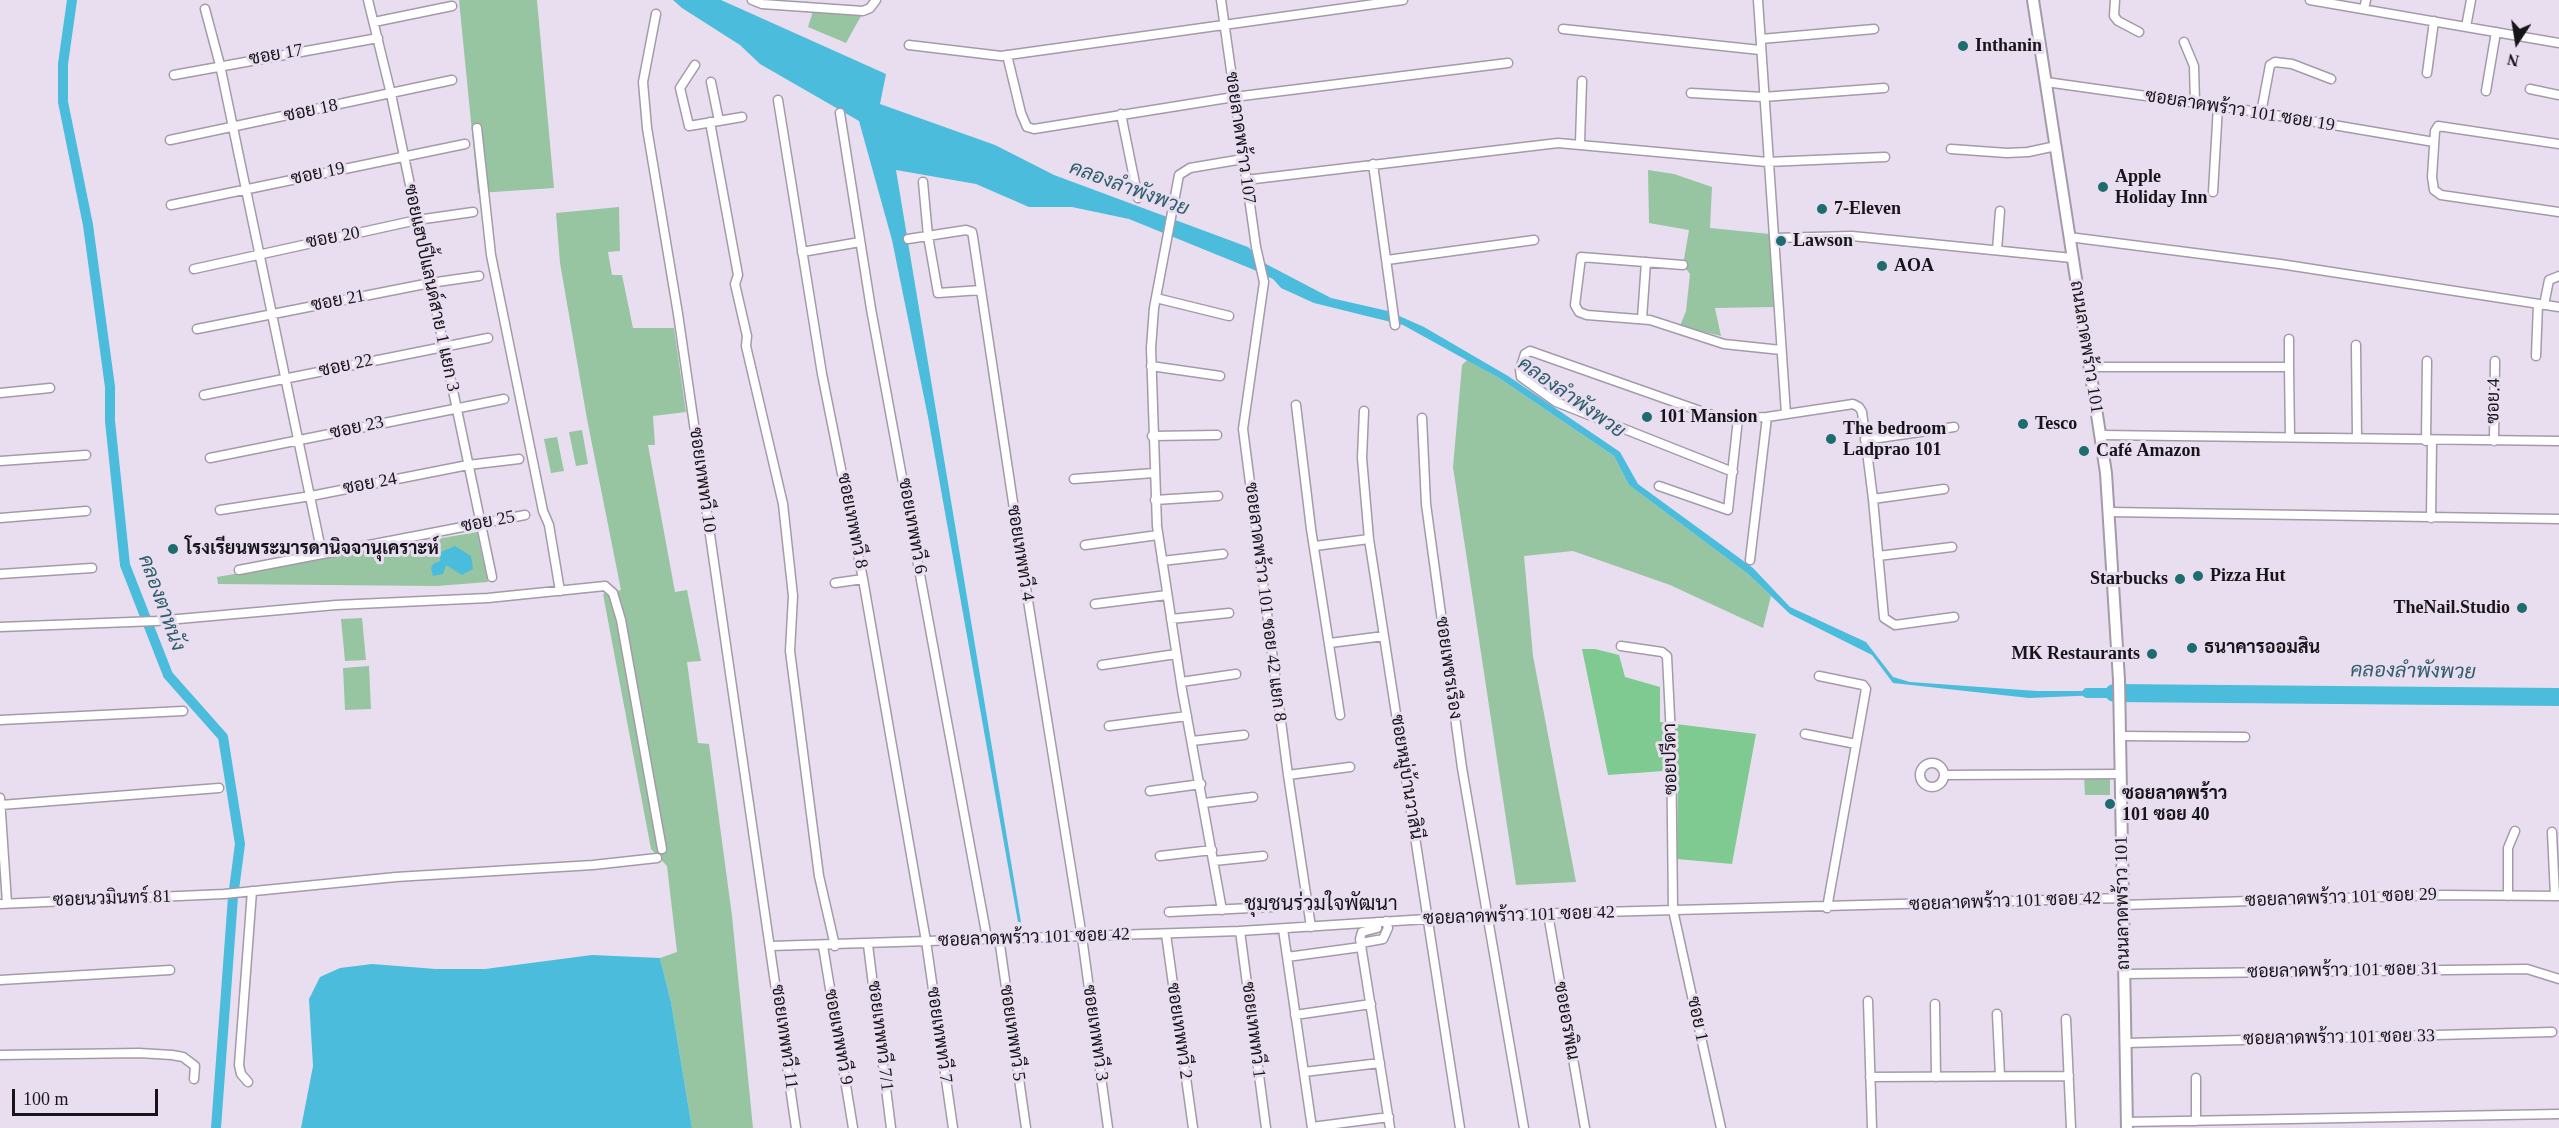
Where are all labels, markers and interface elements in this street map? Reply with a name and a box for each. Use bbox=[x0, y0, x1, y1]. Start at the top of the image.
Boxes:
north arrow bbox=[2487, 12, 2547, 72]
place label: Inthanin bbox=[1975, 35, 2042, 57]
marker: Inthanin bbox=[1956, 39, 1970, 53]
street label: ซอย 17 bbox=[247, 40, 305, 70]
text: N bbox=[2506, 51, 2521, 70]
street label: ซอยลาดพร้าว 107 bbox=[1220, 71, 1260, 205]
street label: ซอยลาดพร้าว 101 ซอย 19 bbox=[2144, 85, 2336, 137]
street label: ซอย 18 bbox=[282, 95, 340, 127]
water label: คลองลำพังพวย bbox=[1066, 156, 1192, 222]
street label: ซอย 19 bbox=[289, 158, 347, 190]
place label: Apple Holiday Inn bbox=[2115, 166, 2208, 208]
marker: Apple Holiday Inn bbox=[2096, 180, 2110, 194]
street label: ซอยแฮปปี้แลนด์สาย 1 แยก 3 bbox=[398, 182, 464, 394]
place label: 7-Eleven bbox=[1834, 198, 1901, 220]
marker: 7-Eleven bbox=[1815, 202, 1829, 216]
street label: ซอย 20 bbox=[304, 222, 362, 254]
place label: Lawson bbox=[1793, 230, 1853, 252]
marker: Lawson bbox=[1774, 234, 1788, 248]
place label: AOA bbox=[1894, 255, 1934, 277]
marker: AOA bbox=[1875, 259, 1889, 273]
street label: ถนนลาดพร้าว 101 bbox=[2065, 279, 2107, 415]
street label: ซอย 21 bbox=[309, 285, 367, 317]
street label: ซอย 22 bbox=[317, 350, 375, 382]
water label: คลองลำพังพวย bbox=[1513, 352, 1629, 444]
street label: ซอย.4 bbox=[2483, 378, 2505, 424]
place label: 101 Mansion bbox=[1659, 406, 1758, 428]
marker: 101 Mansion bbox=[1640, 410, 1654, 424]
street label: ซอย 23 bbox=[328, 412, 386, 444]
place label: Tesco bbox=[2035, 413, 2077, 435]
marker: Tesco bbox=[2016, 417, 2030, 431]
place label: The bedroom Ladprao 101 bbox=[1843, 418, 1946, 460]
street label: ซอยเทพทวี 10 bbox=[684, 426, 720, 534]
marker: The bedroom Ladprao 101 bbox=[1824, 432, 1838, 446]
place label: Café Amazon bbox=[2096, 440, 2200, 462]
marker: Café Amazon bbox=[2077, 444, 2091, 458]
street label: ซอย 24 bbox=[341, 468, 399, 500]
street label: ซอยเทพทวี 8 bbox=[832, 471, 872, 571]
street label: ซอยเทพทวี 6 bbox=[893, 476, 931, 576]
street label: ซอยลาดพร้าว 101 ซอย 42 แยก 8 bbox=[1240, 481, 1290, 723]
street label: ซอยเทพทวี 4 bbox=[1002, 503, 1038, 603]
street label: ซอย 25 bbox=[459, 506, 517, 538]
place label: โรงเรียนพระมารดานิจจานุเคราะห์ bbox=[185, 538, 439, 560]
marker: โรงเรียนพระมารดานิจจานุเคราะห์ bbox=[166, 542, 180, 556]
water label: คลองตาหนัง bbox=[132, 552, 190, 654]
place label: Pizza Hut bbox=[2210, 565, 2285, 587]
place label: Starbucks bbox=[2090, 568, 2168, 590]
marker: Pizza Hut bbox=[2191, 569, 2205, 583]
marker: Starbucks bbox=[2173, 572, 2187, 586]
place label: TheNail.Studio bbox=[2393, 597, 2510, 619]
marker: TheNail.Studio bbox=[2515, 601, 2529, 615]
street label: ซอยเพชรเรือง bbox=[1430, 615, 1466, 721]
place label: ธนาคารออมสิน bbox=[2204, 637, 2320, 659]
marker: ธนาคารออมสิน bbox=[2185, 641, 2199, 655]
place label: MK Restaurants bbox=[2012, 643, 2140, 665]
marker: MK Restaurants bbox=[2145, 647, 2159, 661]
water label: คลองลำพังพวย bbox=[2350, 659, 2476, 685]
street label: ซอยหมู่บ้านวาสินี bbox=[1385, 713, 1427, 841]
street label: ซอยปรีดา bbox=[1660, 723, 1682, 795]
place label: ซอยลาดพร้าว 101 ซอย 40 bbox=[2122, 783, 2227, 826]
marker: ซอยลาดพร้าว 101 ซอย 40 bbox=[2103, 797, 2117, 811]
street label: ถนนลาดพร้าว 101 bbox=[2111, 836, 2135, 970]
street label: ซอยลาดพร้าว 101 ซอย 29 bbox=[2245, 884, 2437, 912]
street label: ซอยนวมินทร์ 81 bbox=[53, 886, 171, 912]
street label: ซอยลาดพร้าว 101 ซอย 42 bbox=[1909, 888, 2101, 916]
district label: ชุมชนร่วมใจพัฒนา bbox=[1244, 893, 1398, 917]
street label: ซอยลาดพร้าว 101 ซอย 42 bbox=[1423, 902, 1615, 930]
street label: ซอยลาดพร้าว 101 ซอย 42 bbox=[938, 924, 1130, 952]
street label: ซอยลาดพร้าว 101 ซอย 31 bbox=[2247, 959, 2439, 983]
street label: ซอยเทพทวี 7/1 bbox=[863, 980, 897, 1092]
street label: ซอยอรพิณ bbox=[1548, 980, 1584, 1062]
street label: ซอยเทพทวี 1 bbox=[1236, 981, 1270, 1079]
street label: ซอยเทพทวี 2 bbox=[1162, 982, 1196, 1080]
street label: ซอยเทพทวี 11 bbox=[766, 983, 802, 1091]
street label: ซอยเทพทวี 5 bbox=[995, 984, 1029, 1082]
street label: ซอยเทพทวี 3 bbox=[1078, 984, 1112, 1082]
street label: ซอยเทพทวี 7 bbox=[922, 986, 956, 1084]
street label: ซอยเทพทวี 9 bbox=[819, 987, 857, 1087]
street label: ซอย 1 bbox=[1682, 995, 1712, 1043]
street label: ซอยลาดพร้าว 101 ซอย 33 bbox=[2243, 1026, 2435, 1050]
scale bar bbox=[15, 1077, 160, 1115]
text: 100 m bbox=[23, 1089, 69, 1109]

